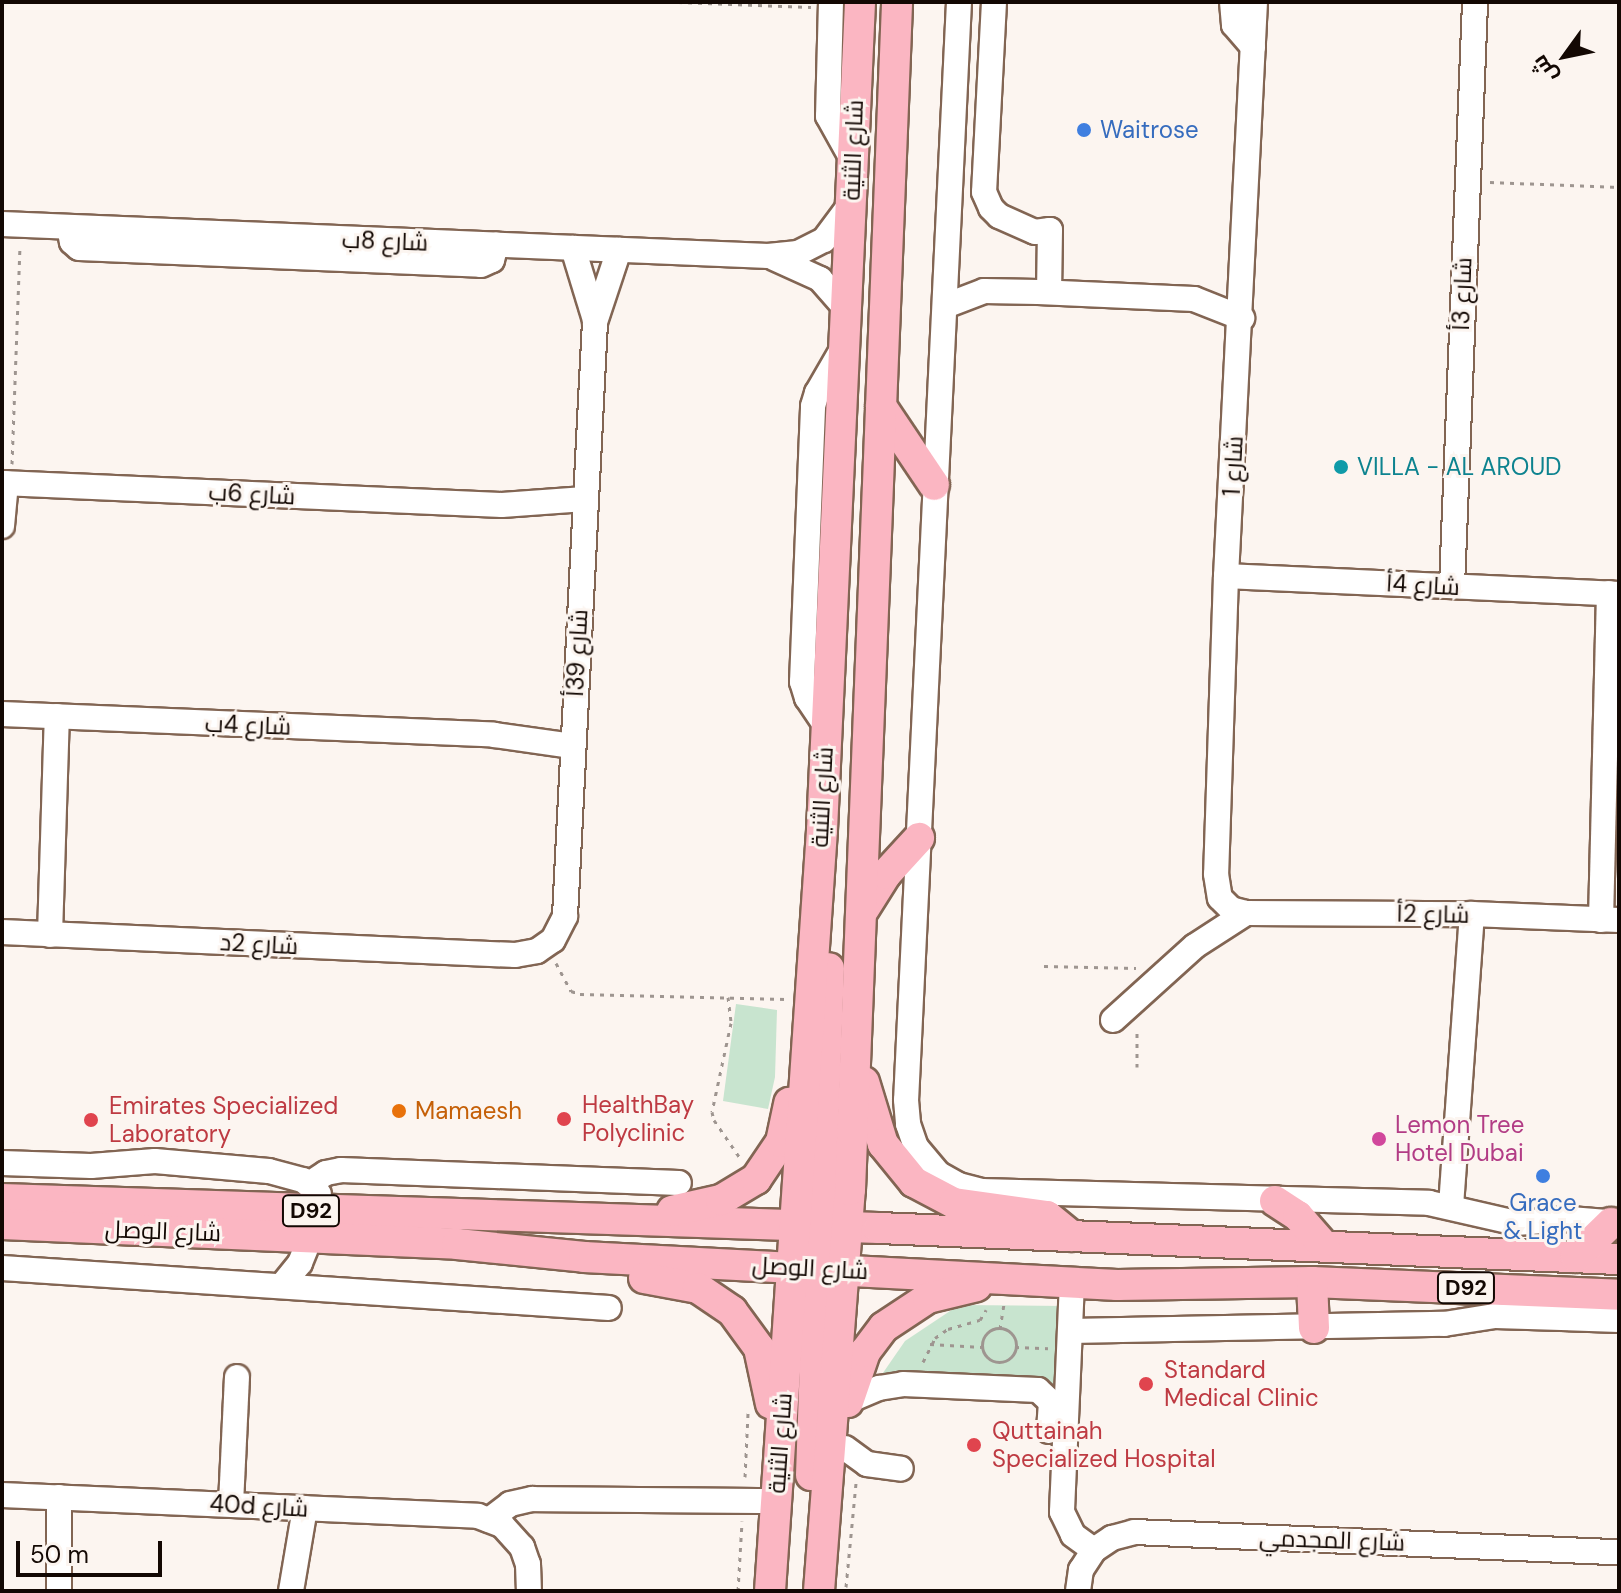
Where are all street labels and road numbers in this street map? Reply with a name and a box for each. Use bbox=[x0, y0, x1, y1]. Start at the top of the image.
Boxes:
street label: شارع الثنية bbox=[837, 99, 869, 201]
street label: شارع 8ب bbox=[341, 225, 429, 257]
street label: شارع 3أ bbox=[1446, 257, 1478, 331]
street label: شارع 1 bbox=[1217, 435, 1249, 497]
street label: شارع 6ب bbox=[208, 477, 296, 511]
street label: شارع 4أ bbox=[1385, 569, 1461, 601]
street label: شارع 39أ bbox=[560, 608, 594, 698]
street label: شارع 4ب bbox=[204, 709, 292, 741]
street label: شارع الثنية bbox=[805, 746, 839, 848]
street label: شارع 2أ bbox=[1396, 899, 1470, 929]
street label: شارع 2د bbox=[219, 928, 299, 960]
road number: D92 bbox=[281, 1193, 341, 1229]
street label: شارع الوصل bbox=[104, 1215, 222, 1247]
street label: شارع الوصل bbox=[751, 1251, 869, 1285]
road number: D92 bbox=[1436, 1270, 1496, 1306]
street label: شارع الثنية bbox=[762, 1392, 798, 1494]
street label: 40d شارع bbox=[209, 1489, 309, 1523]
street label: شارع المجدمي bbox=[1259, 1523, 1405, 1557]

